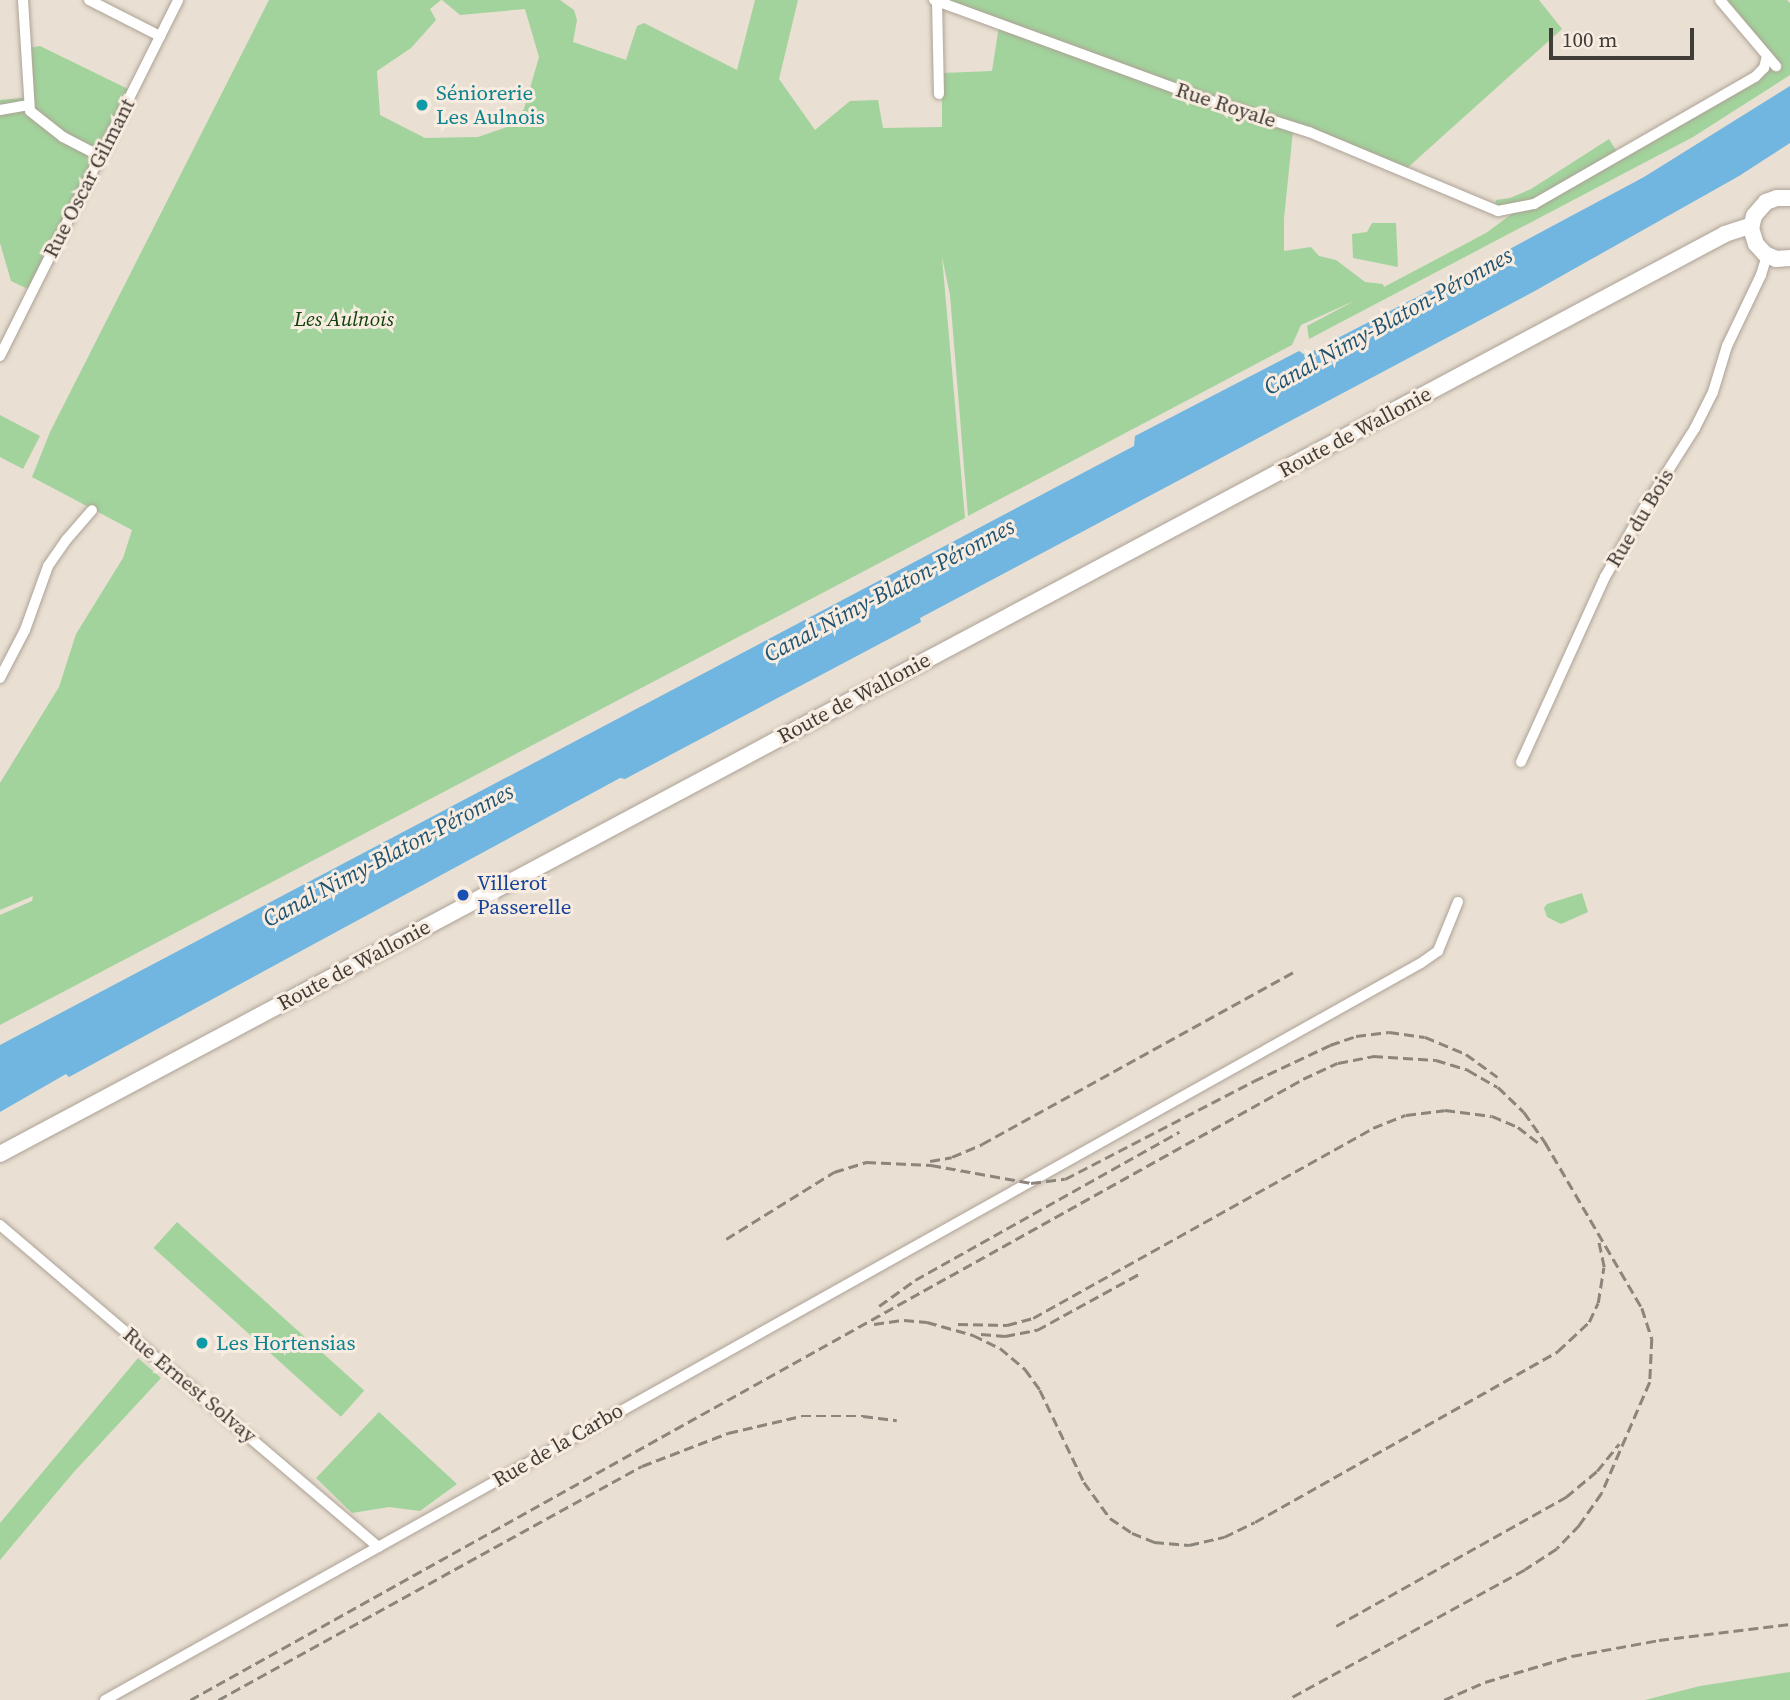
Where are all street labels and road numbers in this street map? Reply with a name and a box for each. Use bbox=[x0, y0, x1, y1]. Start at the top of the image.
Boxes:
street label: Rue Royale bbox=[1173, 77, 1279, 133]
street label: Rue Oscar Gilmant bbox=[38, 94, 140, 262]
street label: Route de Wallonie bbox=[1274, 381, 1436, 483]
street label: Rue du Bois bbox=[1601, 464, 1679, 572]
street label: Route de Wallonie bbox=[773, 647, 935, 749]
street label: Route de Wallonie bbox=[273, 914, 435, 1016]
street label: Rue Ernest Solvay bbox=[118, 1322, 262, 1448]
street label: Rue de la Carbo bbox=[488, 1398, 628, 1492]

